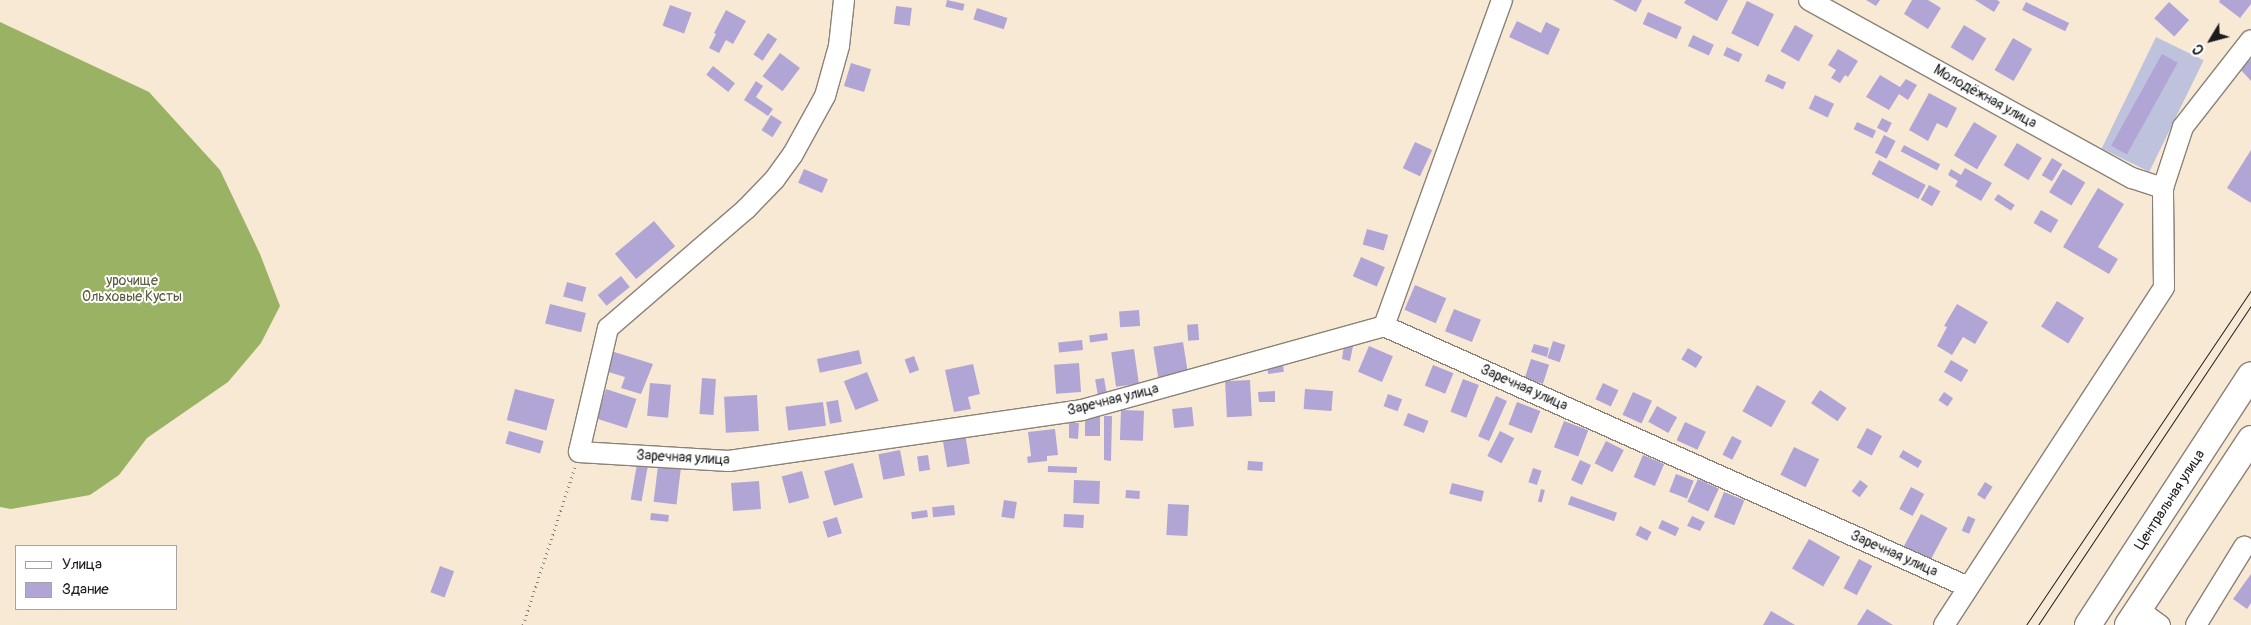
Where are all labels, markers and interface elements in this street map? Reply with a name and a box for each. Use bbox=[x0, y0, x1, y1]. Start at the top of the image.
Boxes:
north arrow bbox=[2186, 15, 2236, 65]
text: С bbox=[2189, 41, 2208, 58]
street label: Молодёжная улица bbox=[1930, 62, 2040, 132]
park label: урочище Ольховые Кусты bbox=[82, 273, 182, 306]
street label: Заречная улица bbox=[1478, 361, 1570, 415]
street label: Заречная улица bbox=[1066, 381, 1160, 419]
street label: Заречная улица bbox=[636, 447, 730, 469]
street label: Центральная улица bbox=[2131, 447, 2209, 553]
street label: Заречная улица bbox=[1848, 527, 1940, 581]
legend bbox=[15, 545, 178, 610]
text: Улица bbox=[62, 555, 102, 574]
text: Здание bbox=[62, 580, 109, 599]

